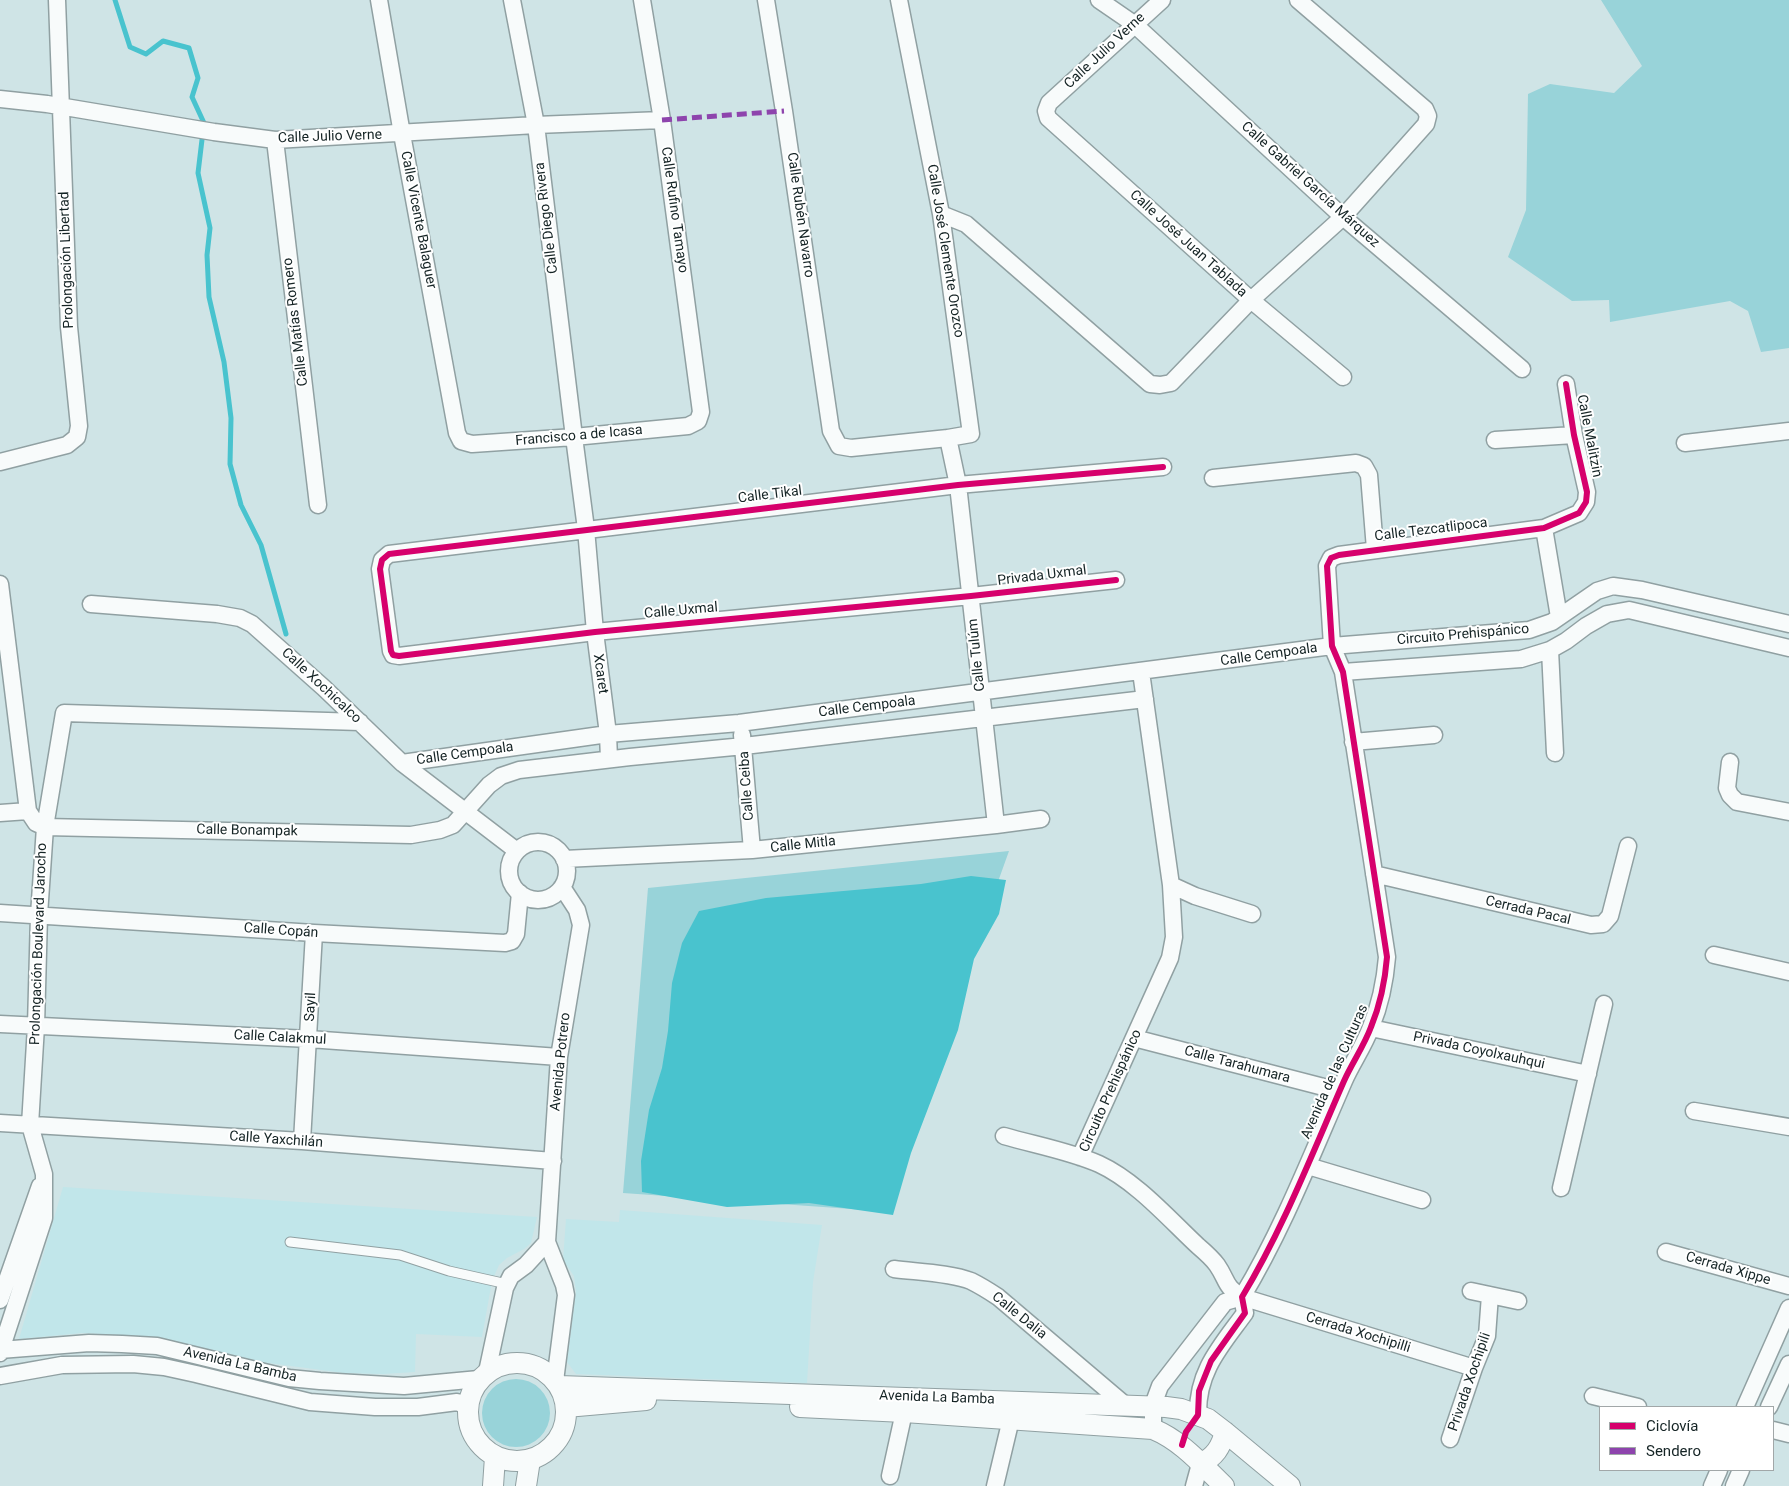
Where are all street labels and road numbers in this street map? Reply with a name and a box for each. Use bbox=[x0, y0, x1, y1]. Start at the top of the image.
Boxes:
street label: Calle Julio Verne bbox=[1061, 9, 1149, 93]
street label: Calle Gabriel García Márquez bbox=[1237, 119, 1383, 251]
street label: Calle Julio Verne bbox=[278, 127, 382, 147]
street label: Calle Rufino Tamayo bbox=[657, 146, 691, 274]
street label: Calle Vicente Balaguer bbox=[396, 150, 440, 290]
street label: Calle Rubén Navarro bbox=[783, 151, 817, 279]
street label: Calle Diego Rivera bbox=[532, 161, 562, 275]
street label: Calle José Clemente Orozco bbox=[923, 163, 967, 339]
street label: Calle José Juan Tablada bbox=[1126, 187, 1250, 301]
street label: Prolongación Libertad bbox=[56, 191, 78, 329]
street label: Calle Matías Romero bbox=[280, 257, 312, 387]
street label: Calle Malitzin bbox=[1573, 393, 1605, 479]
street label: Francisco a de Icasa bbox=[515, 422, 643, 450]
street label: Calle Tikal bbox=[737, 483, 803, 507]
street label: Calle Tezcatlipoca bbox=[1374, 515, 1488, 545]
street label: Privada Uxmal bbox=[997, 562, 1087, 590]
street label: Calle Uxmal bbox=[644, 599, 718, 623]
street label: Calle Tulúm bbox=[965, 618, 989, 692]
street label: Circuito Prehispánico bbox=[1396, 621, 1530, 649]
street label: Calle Cempoala bbox=[1219, 640, 1319, 670]
street label: Calle Xochicalco bbox=[278, 645, 364, 727]
street label: Xcaret bbox=[589, 653, 611, 695]
street label: Calle Cempoala bbox=[817, 693, 917, 721]
street label: Calle Cempoala bbox=[415, 739, 515, 769]
street label: Calle Ceiba bbox=[736, 751, 758, 821]
street label: Calle Bonampak bbox=[196, 822, 298, 840]
street label: Calle Mitla bbox=[769, 833, 837, 857]
street label: Prolongación Boulevard Jarocho bbox=[27, 843, 51, 1045]
street label: Cerrada Pacal bbox=[1484, 893, 1572, 929]
street label: Calle Copán bbox=[243, 920, 319, 942]
street label: Sayil bbox=[302, 992, 320, 1022]
street label: Avenida de las Culturas bbox=[1298, 1002, 1372, 1142]
street label: Avenida Potrero bbox=[547, 1012, 575, 1112]
street label: Calle Calakmul bbox=[233, 1027, 327, 1049]
street label: Circuito Prehispánico bbox=[1076, 1027, 1146, 1155]
street label: Privada Coyolxauhqui bbox=[1412, 1029, 1546, 1073]
street label: Calle Tarahumara bbox=[1182, 1043, 1292, 1087]
street label: Calle Yaxchilán bbox=[229, 1128, 323, 1152]
street label: Cerrada Xippe bbox=[1684, 1249, 1772, 1289]
street label: Calle Dalia bbox=[988, 1289, 1050, 1343]
street label: Cerrada Xochipilli bbox=[1303, 1309, 1413, 1357]
street label: Privada Xochipili bbox=[1445, 1330, 1495, 1434]
street label: Avenida La Bamba bbox=[182, 1344, 298, 1386]
street label: Avenida La Bamba bbox=[879, 1388, 995, 1408]

